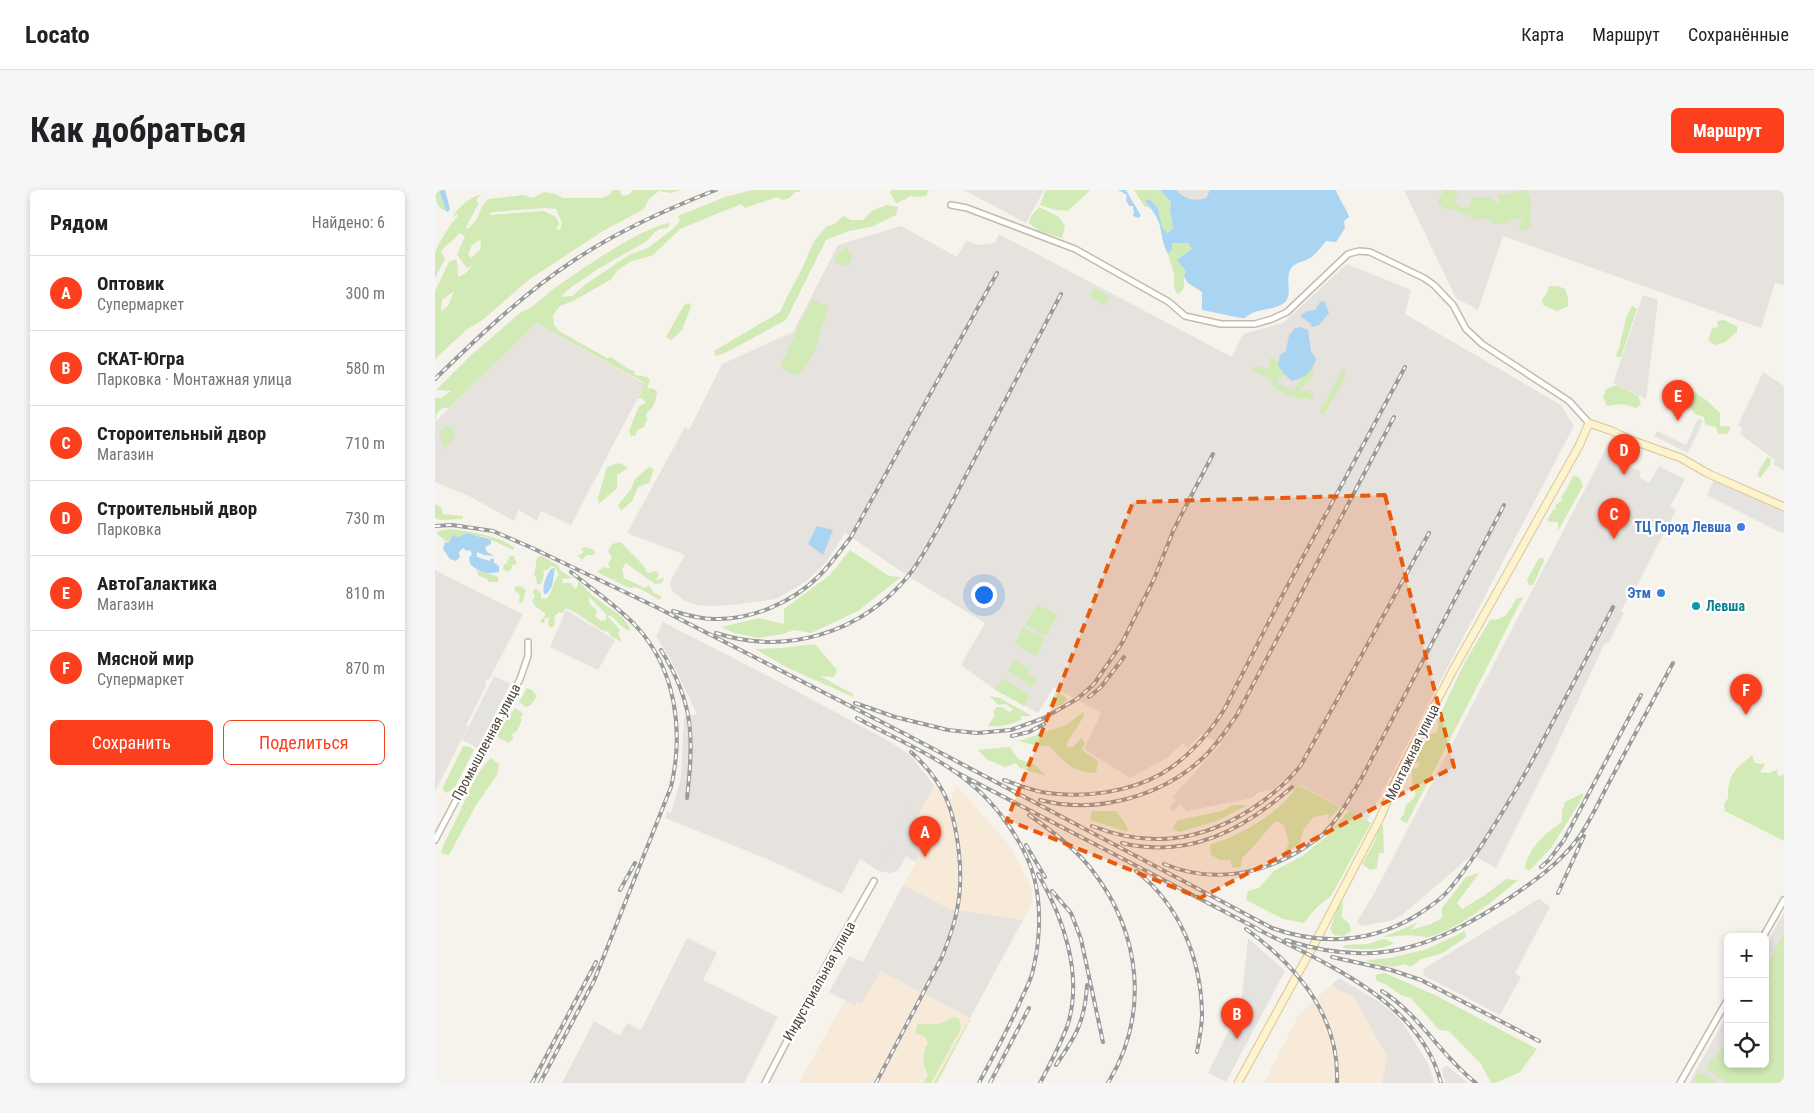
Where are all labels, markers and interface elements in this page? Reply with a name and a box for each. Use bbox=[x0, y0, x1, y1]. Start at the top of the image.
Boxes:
text: Locato bbox=[25, 21, 90, 49]
text: Карта bbox=[1521, 24, 1564, 45]
text: Маршрут bbox=[1592, 24, 1660, 45]
text: Сохранённые bbox=[1688, 24, 1789, 45]
button: Маршрут bbox=[1671, 108, 1784, 153]
text: Как добраться bbox=[30, 110, 246, 151]
text: Рядом bbox=[50, 211, 109, 235]
text: Найдено: 6 bbox=[312, 213, 385, 232]
text: Оптовик bbox=[97, 272, 164, 295]
text: A bbox=[61, 284, 71, 303]
text: 300 m bbox=[346, 284, 385, 303]
text: Супермаркет bbox=[97, 295, 184, 314]
text: СКАТ-Югра bbox=[97, 347, 184, 370]
text: B bbox=[62, 359, 70, 378]
text: 580 m bbox=[346, 359, 385, 378]
text: Парковка · Монтажная улица bbox=[97, 370, 292, 389]
pin: E bbox=[1662, 380, 1694, 421]
text: Стороительный двор bbox=[97, 422, 266, 445]
text: C bbox=[61, 434, 71, 453]
text: 710 m bbox=[346, 434, 385, 453]
pin: D bbox=[1608, 434, 1640, 475]
text: Магазин bbox=[97, 445, 154, 464]
text: Строительный двор bbox=[97, 497, 257, 520]
pin: C bbox=[1598, 498, 1630, 539]
text: D bbox=[61, 509, 71, 528]
text: 730 m bbox=[346, 509, 385, 528]
place label: ТЦ Город Левша bbox=[1635, 519, 1731, 535]
text: Парковка bbox=[97, 520, 161, 539]
marker: ТЦ Город Левша bbox=[1735, 521, 1747, 533]
text: АвтоГалактика bbox=[97, 572, 217, 595]
your location bbox=[971, 582, 997, 608]
text: E bbox=[62, 584, 70, 603]
text: 810 m bbox=[346, 584, 385, 603]
place label: Этм bbox=[1627, 585, 1651, 601]
marker: Этм bbox=[1655, 587, 1667, 599]
text: Магазин bbox=[97, 595, 154, 614]
place label: Левша bbox=[1706, 598, 1745, 614]
marker: Левша bbox=[1690, 600, 1702, 612]
text: Мясной мир bbox=[97, 647, 194, 670]
text: F bbox=[62, 659, 70, 678]
text: 870 m bbox=[346, 659, 385, 678]
text: Супермаркет bbox=[97, 670, 184, 689]
pin: F bbox=[1730, 674, 1762, 715]
street label: Промышленная улица bbox=[449, 681, 523, 803]
street label: Монтажная улица bbox=[1382, 702, 1442, 802]
button: Сохранить bbox=[50, 720, 213, 765]
button: Поделиться bbox=[223, 720, 385, 765]
pin: A bbox=[909, 816, 941, 857]
street label: Индустриальная улица bbox=[780, 919, 858, 1043]
map controls bbox=[1724, 933, 1769, 1068]
button: + bbox=[1724, 933, 1769, 978]
button: − bbox=[1724, 978, 1769, 1023]
pin: B bbox=[1221, 998, 1253, 1039]
button: locate bbox=[1724, 1023, 1769, 1068]

